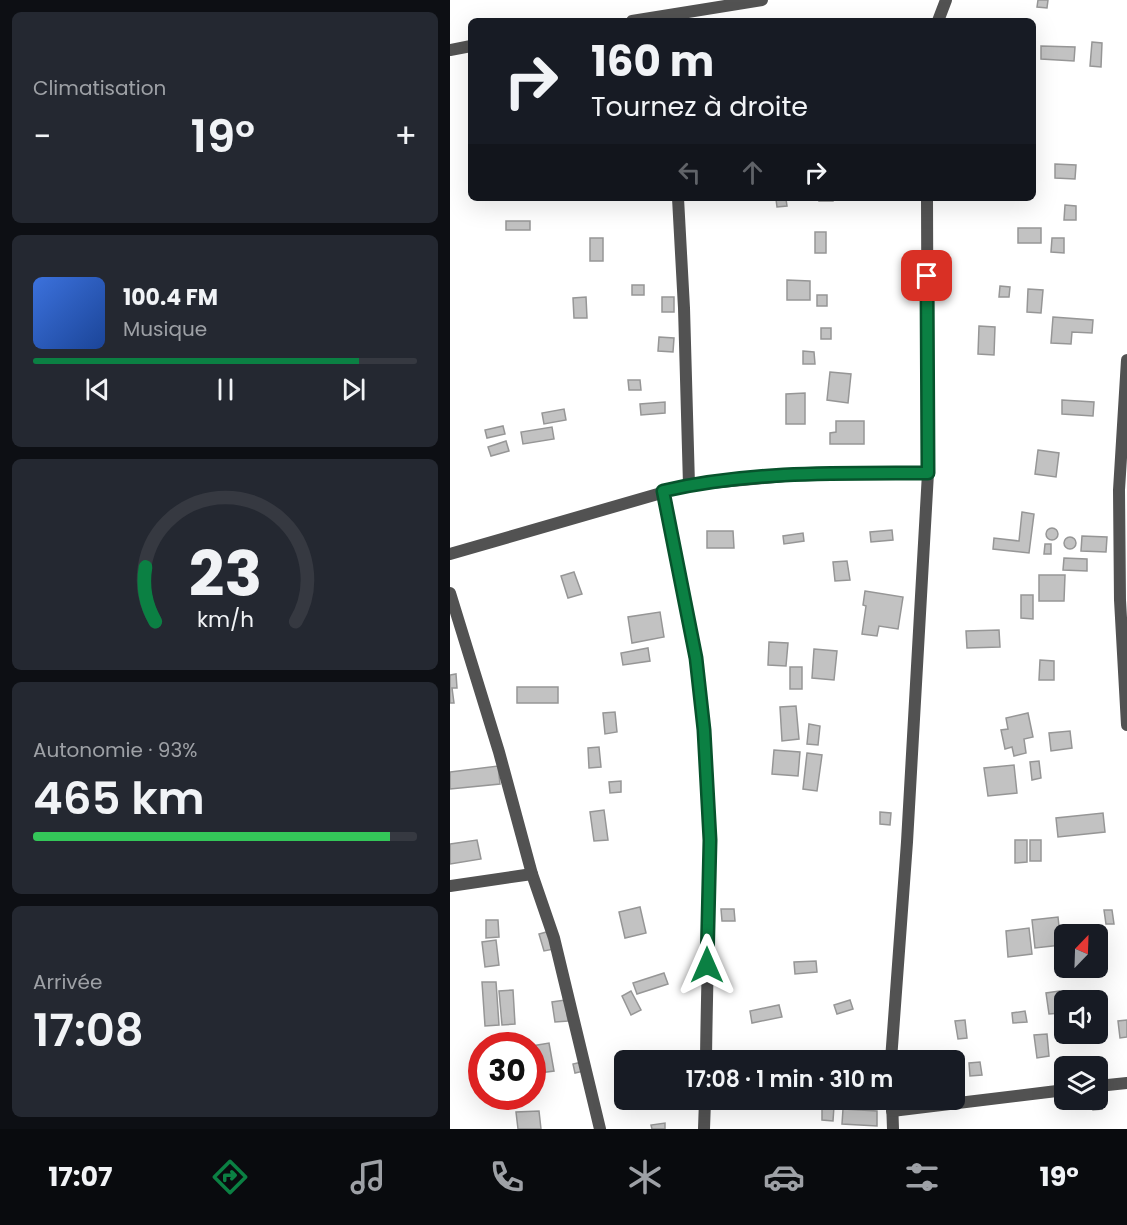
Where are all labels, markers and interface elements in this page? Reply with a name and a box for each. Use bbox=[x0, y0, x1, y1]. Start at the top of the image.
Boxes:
text: 160 m bbox=[591, 32, 714, 91]
icon: right bbox=[492, 42, 570, 120]
text: Climatisation bbox=[33, 74, 166, 102]
text: Tournez à droite bbox=[591, 88, 808, 125]
text: 19° bbox=[191, 105, 255, 168]
text: − bbox=[33, 113, 51, 160]
text: + bbox=[394, 113, 417, 160]
icon: left bbox=[673, 156, 706, 189]
icon: ahead bbox=[736, 156, 769, 189]
icon: right bbox=[799, 156, 832, 189]
pin bbox=[901, 250, 952, 301]
icon: arrive bbox=[910, 259, 943, 292]
text: 100.4 FM bbox=[123, 282, 218, 313]
text: Musique bbox=[123, 315, 207, 343]
icon: previous bbox=[81, 373, 114, 406]
icon: pause bbox=[209, 373, 242, 406]
icon: next bbox=[337, 373, 370, 406]
text: 23 bbox=[188, 530, 262, 618]
text: km/h bbox=[196, 604, 254, 635]
text: Autonomie · 93% bbox=[33, 736, 197, 764]
text: 465 km bbox=[33, 767, 205, 830]
north arrow bbox=[1054, 924, 1108, 978]
map controls bbox=[1054, 924, 1108, 1110]
position arrow bbox=[675, 933, 739, 997]
text: Arrivée bbox=[33, 968, 102, 996]
button: sound bbox=[1054, 990, 1108, 1044]
text: 17:08 bbox=[33, 999, 144, 1062]
speed limit sign: 30 bbox=[468, 1032, 546, 1110]
button: layers bbox=[1054, 1056, 1108, 1110]
text: 17:08 · 1 min · 310 m bbox=[686, 1064, 893, 1095]
icon: directions bbox=[209, 1156, 251, 1198]
icon: music bbox=[347, 1156, 389, 1198]
icon: phone bbox=[486, 1156, 528, 1198]
icon: climate bbox=[624, 1156, 666, 1198]
icon: car bbox=[763, 1156, 805, 1198]
icon: filters bbox=[901, 1156, 943, 1198]
text: 17:07 bbox=[48, 1158, 113, 1195]
text: 19° bbox=[1039, 1158, 1079, 1195]

